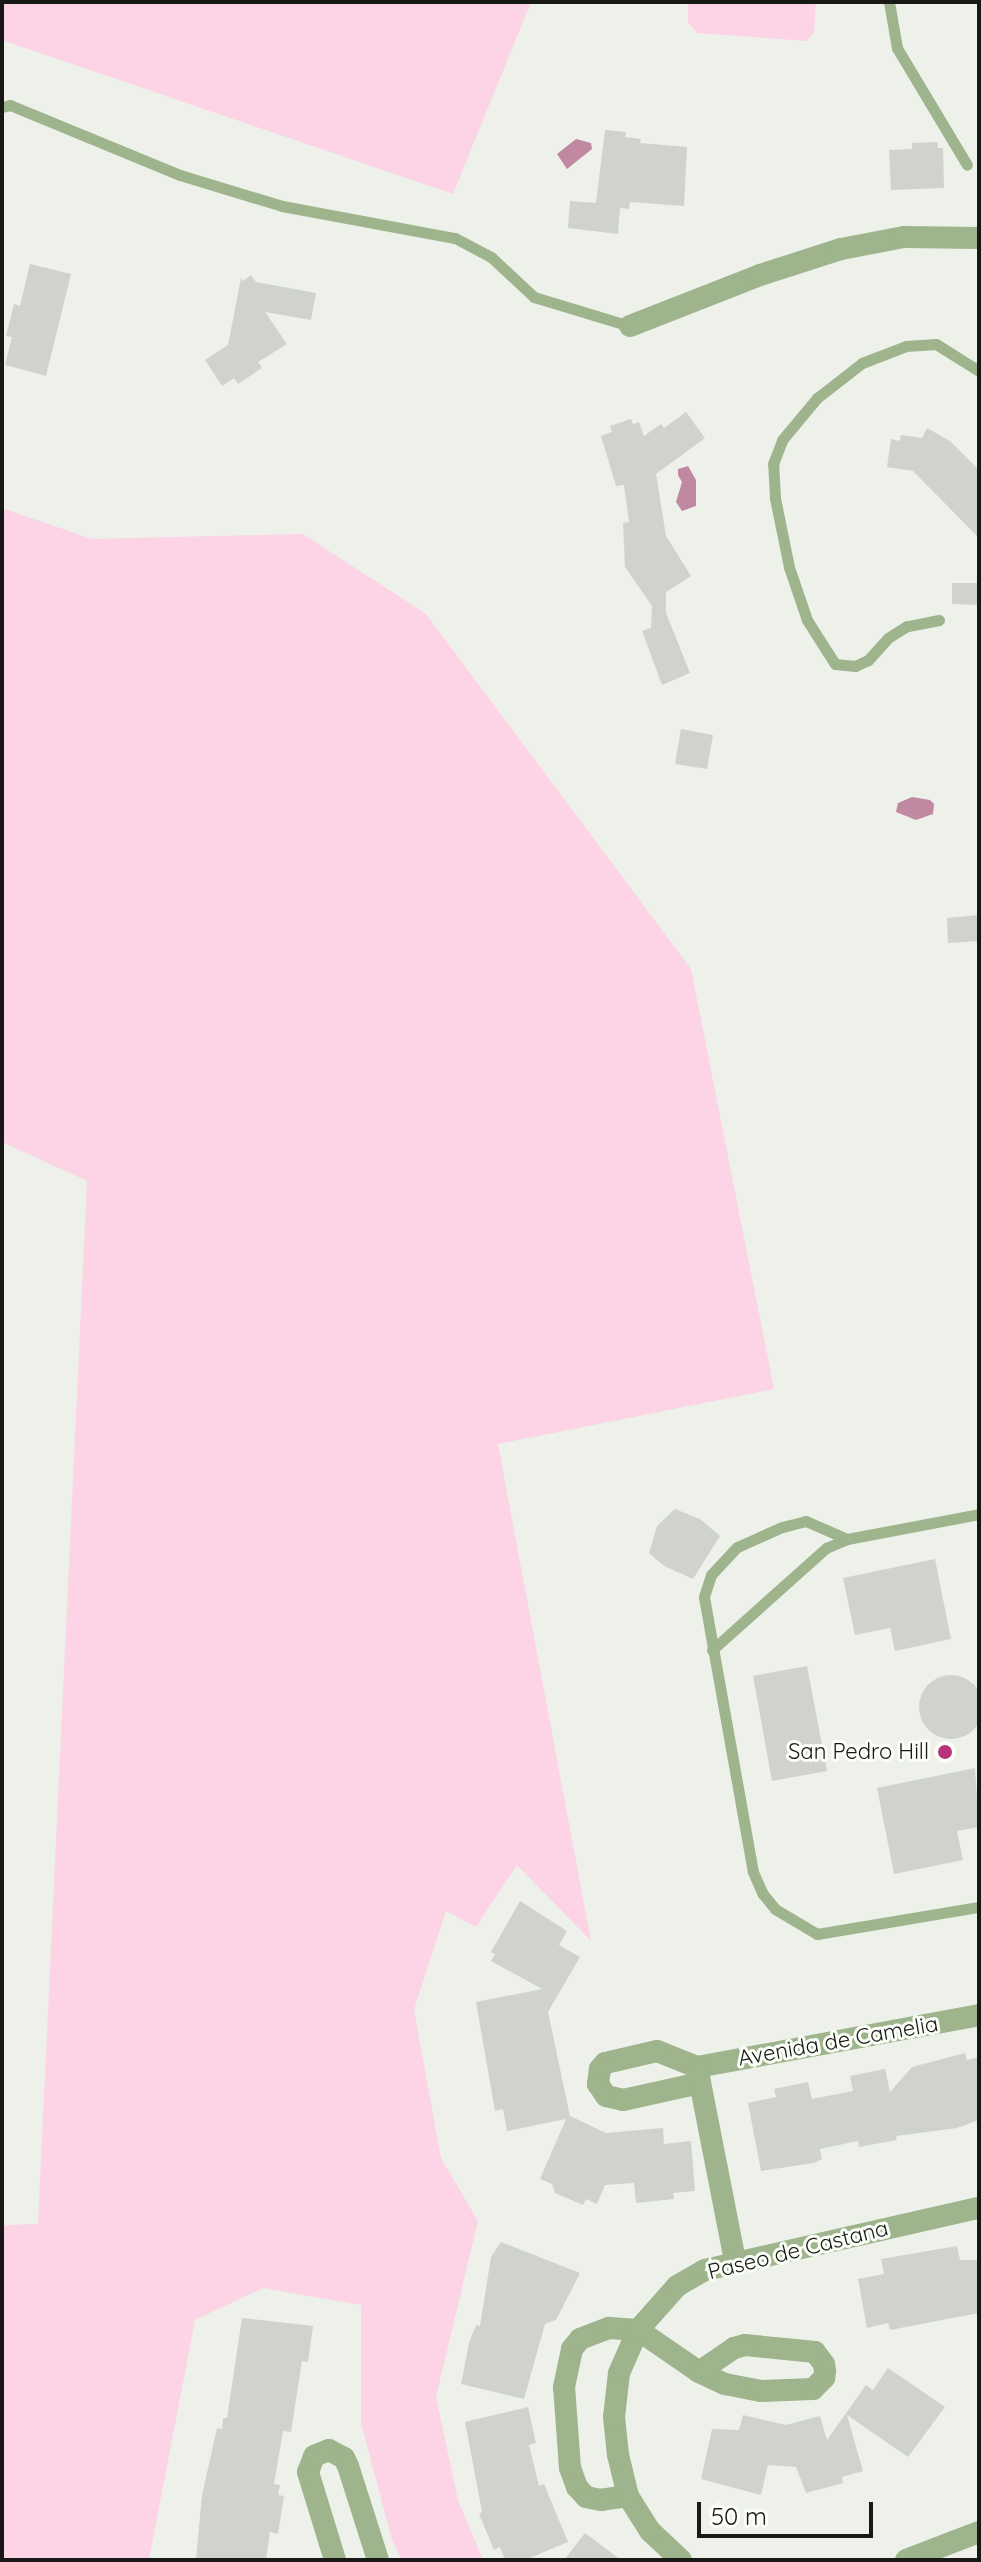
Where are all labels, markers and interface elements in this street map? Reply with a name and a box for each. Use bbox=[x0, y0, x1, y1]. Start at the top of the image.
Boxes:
place label: San Pedro Hill bbox=[788, 1739, 929, 1765]
marker: San Pedro Hill bbox=[936, 1743, 954, 1761]
street label: Avenida de Camelia bbox=[736, 2010, 940, 2072]
street label: Paseo de Castana bbox=[705, 2215, 891, 2285]
scale bar bbox=[701, 2486, 877, 2536]
text: 50 m bbox=[711, 2501, 767, 2531]

